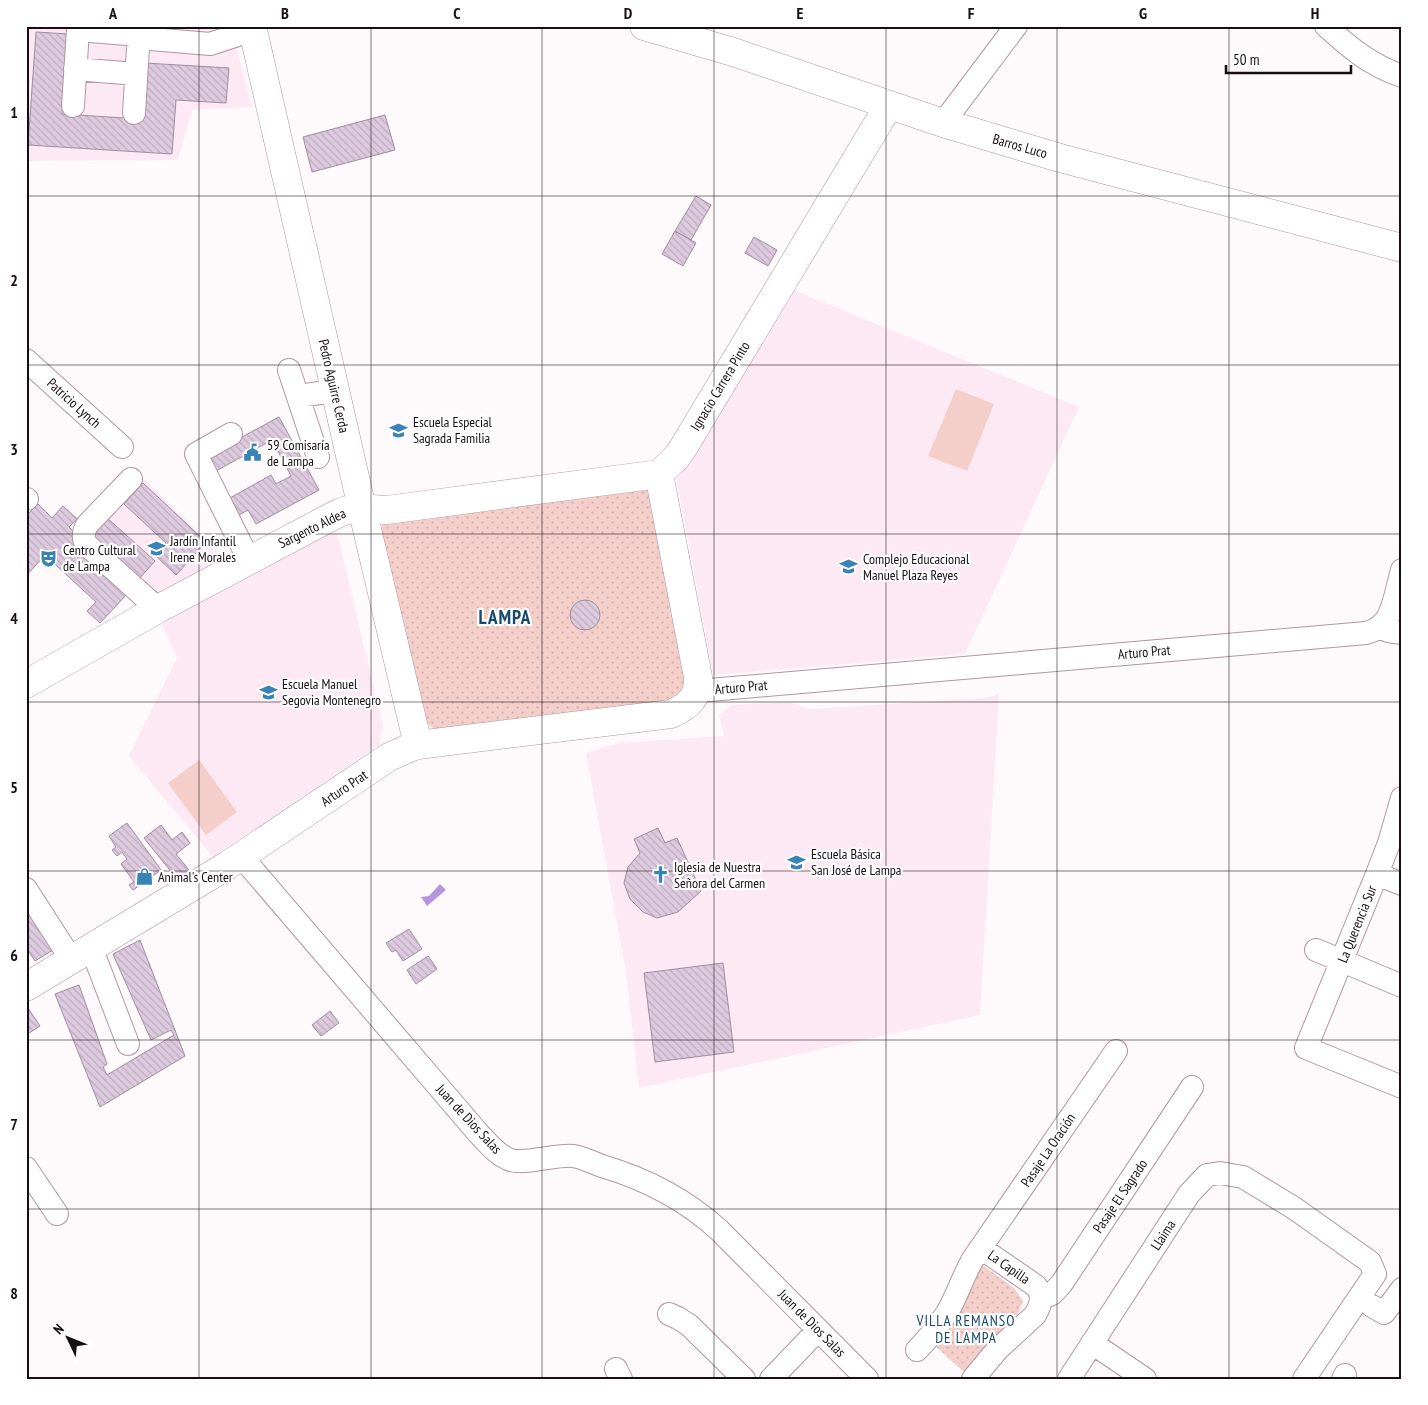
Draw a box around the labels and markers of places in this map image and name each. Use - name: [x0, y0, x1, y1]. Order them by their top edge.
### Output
- place label: Escuela Especial Sagrada Familia: [413, 413, 493, 447]
- school or university icon: Escuela Especial Sagrada Familia: [389, 420, 409, 440]
- place label: 59 Comisaría de Lampa: [267, 436, 330, 470]
- public building icon: 59 Comisaría de Lampa: [243, 443, 263, 463]
- place label: Jardín Infantil Irene Morales: [169, 532, 237, 566]
- school or university icon: Jardín Infantil Irene Morales: [146, 539, 166, 559]
- place label: Centro Cultural de Lampa: [63, 541, 137, 575]
- theatre icon: Centro Cultural de Lampa: [39, 548, 59, 568]
- place label: Complejo Educacional Manuel Plaza Reyes: [863, 550, 970, 584]
- school or university icon: Complejo Educacional Manuel Plaza Reyes: [839, 557, 859, 577]
- place label: Escuela Manuel Segovia Montenegro: [282, 675, 381, 709]
- school or university icon: Escuela Manuel Segovia Montenegro: [258, 682, 278, 702]
- place label: Escuela Básica San José de Lampa: [811, 845, 901, 879]
- school or university icon: Escuela Básica San José de Lampa: [787, 852, 807, 872]
- place label: Iglesia de Nuestra Señora del Carmen: [674, 858, 765, 892]
- church icon: Iglesia de Nuestra Señora del Carmen: [650, 865, 670, 885]
- shop icon: Animal's Center: [134, 867, 154, 887]
- place label: Animal's Center: [158, 868, 233, 886]

